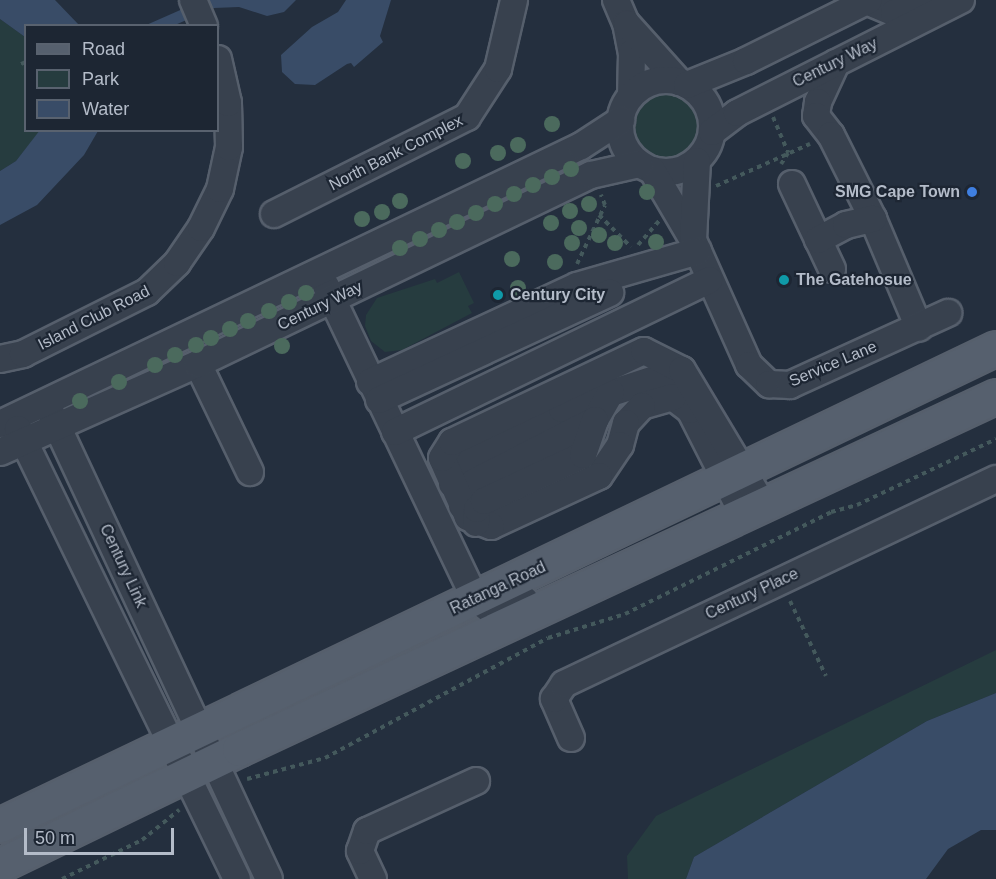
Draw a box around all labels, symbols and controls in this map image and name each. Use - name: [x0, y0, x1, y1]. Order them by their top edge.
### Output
- legend: [24, 24, 219, 132]
- street label: Century Way: [790, 34, 880, 92]
- text: Road: [82, 39, 125, 59]
- text: Park: [82, 69, 119, 89]
- text: Water: [82, 99, 129, 119]
- street label: North Bank Complex: [326, 111, 466, 195]
- place label: SMG Cape Town: [835, 182, 960, 202]
- marker: SMG Cape Town: [965, 185, 979, 199]
- place label: The Gatehosue: [796, 270, 912, 290]
- marker: The Gatehosue: [777, 273, 791, 287]
- street label: Century Way: [275, 277, 365, 335]
- street label: Island Club Road: [35, 282, 153, 354]
- place label: Century City: [510, 285, 605, 305]
- marker: Century City: [491, 288, 505, 302]
- street label: Service Lane: [786, 337, 880, 391]
- street label: Century Link: [95, 521, 151, 611]
- street label: Ratanga Road: [447, 557, 549, 619]
- street label: Century Place: [702, 564, 802, 624]
- scale bar: [27, 816, 177, 854]
- text: 50 m: [35, 828, 75, 848]

